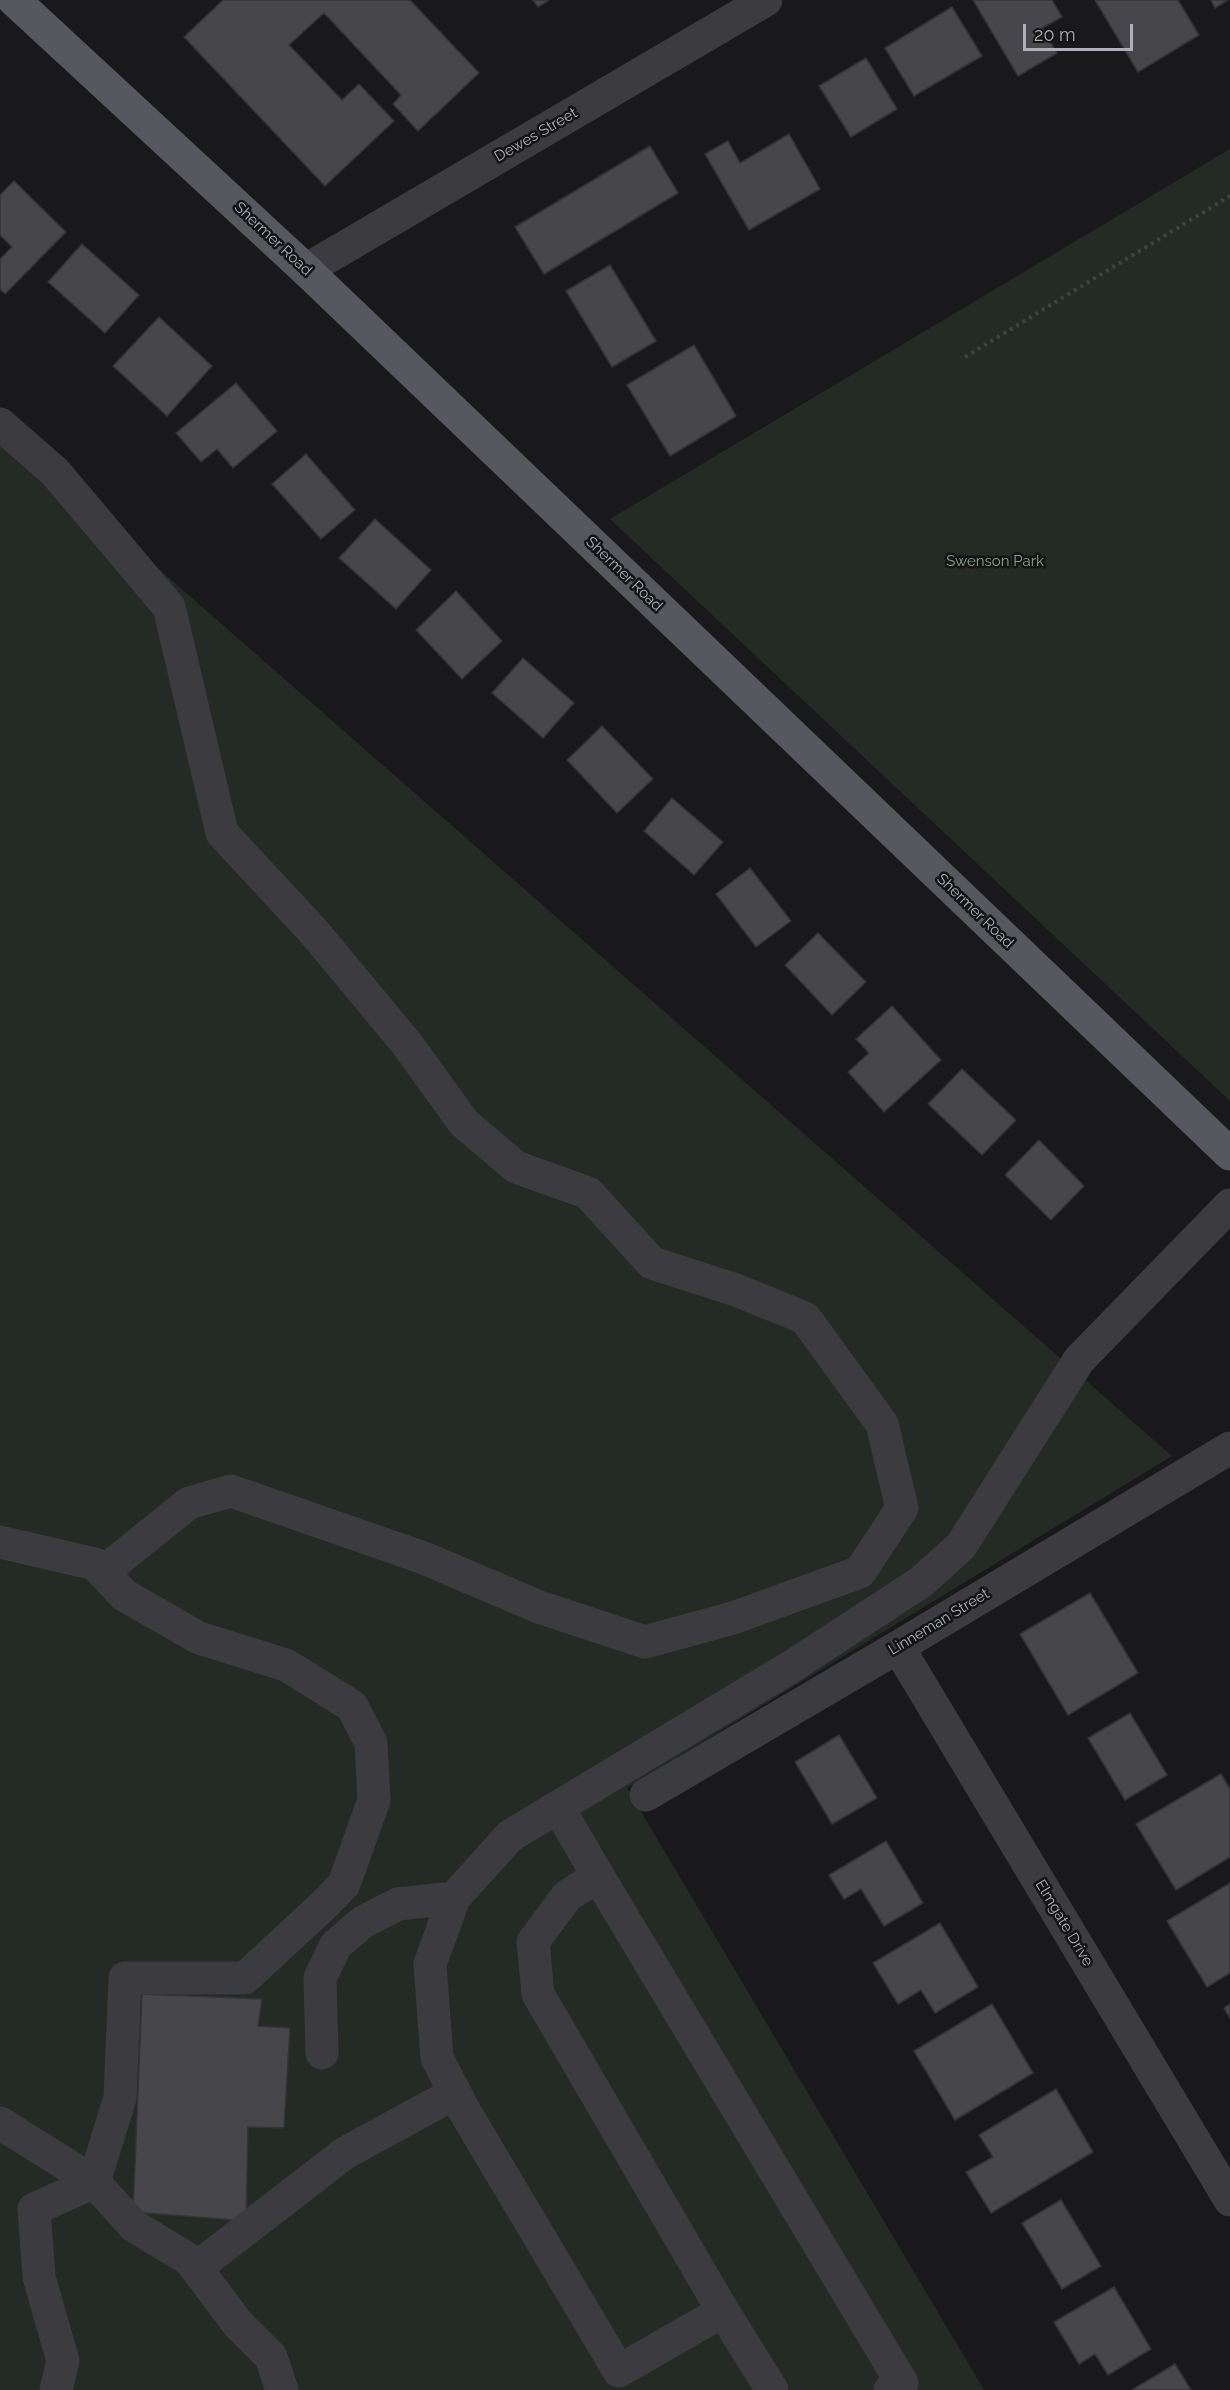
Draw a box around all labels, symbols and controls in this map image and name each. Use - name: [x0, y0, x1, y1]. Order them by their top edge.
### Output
- scale bar: [1026, 12, 1136, 50]
- text: 20 m: [1034, 24, 1076, 45]
- street label: Dewes Street: [491, 104, 581, 166]
- street label: Shermer Road: [230, 198, 316, 280]
- street label: Shermer Road: [582, 533, 666, 615]
- park label: Swenson Park: [946, 552, 1044, 570]
- street label: Shermer Road: [933, 870, 1017, 952]
- street label: Linneman Street: [885, 1585, 993, 1659]
- street label: Elmgate Drive: [1031, 1876, 1097, 1970]

